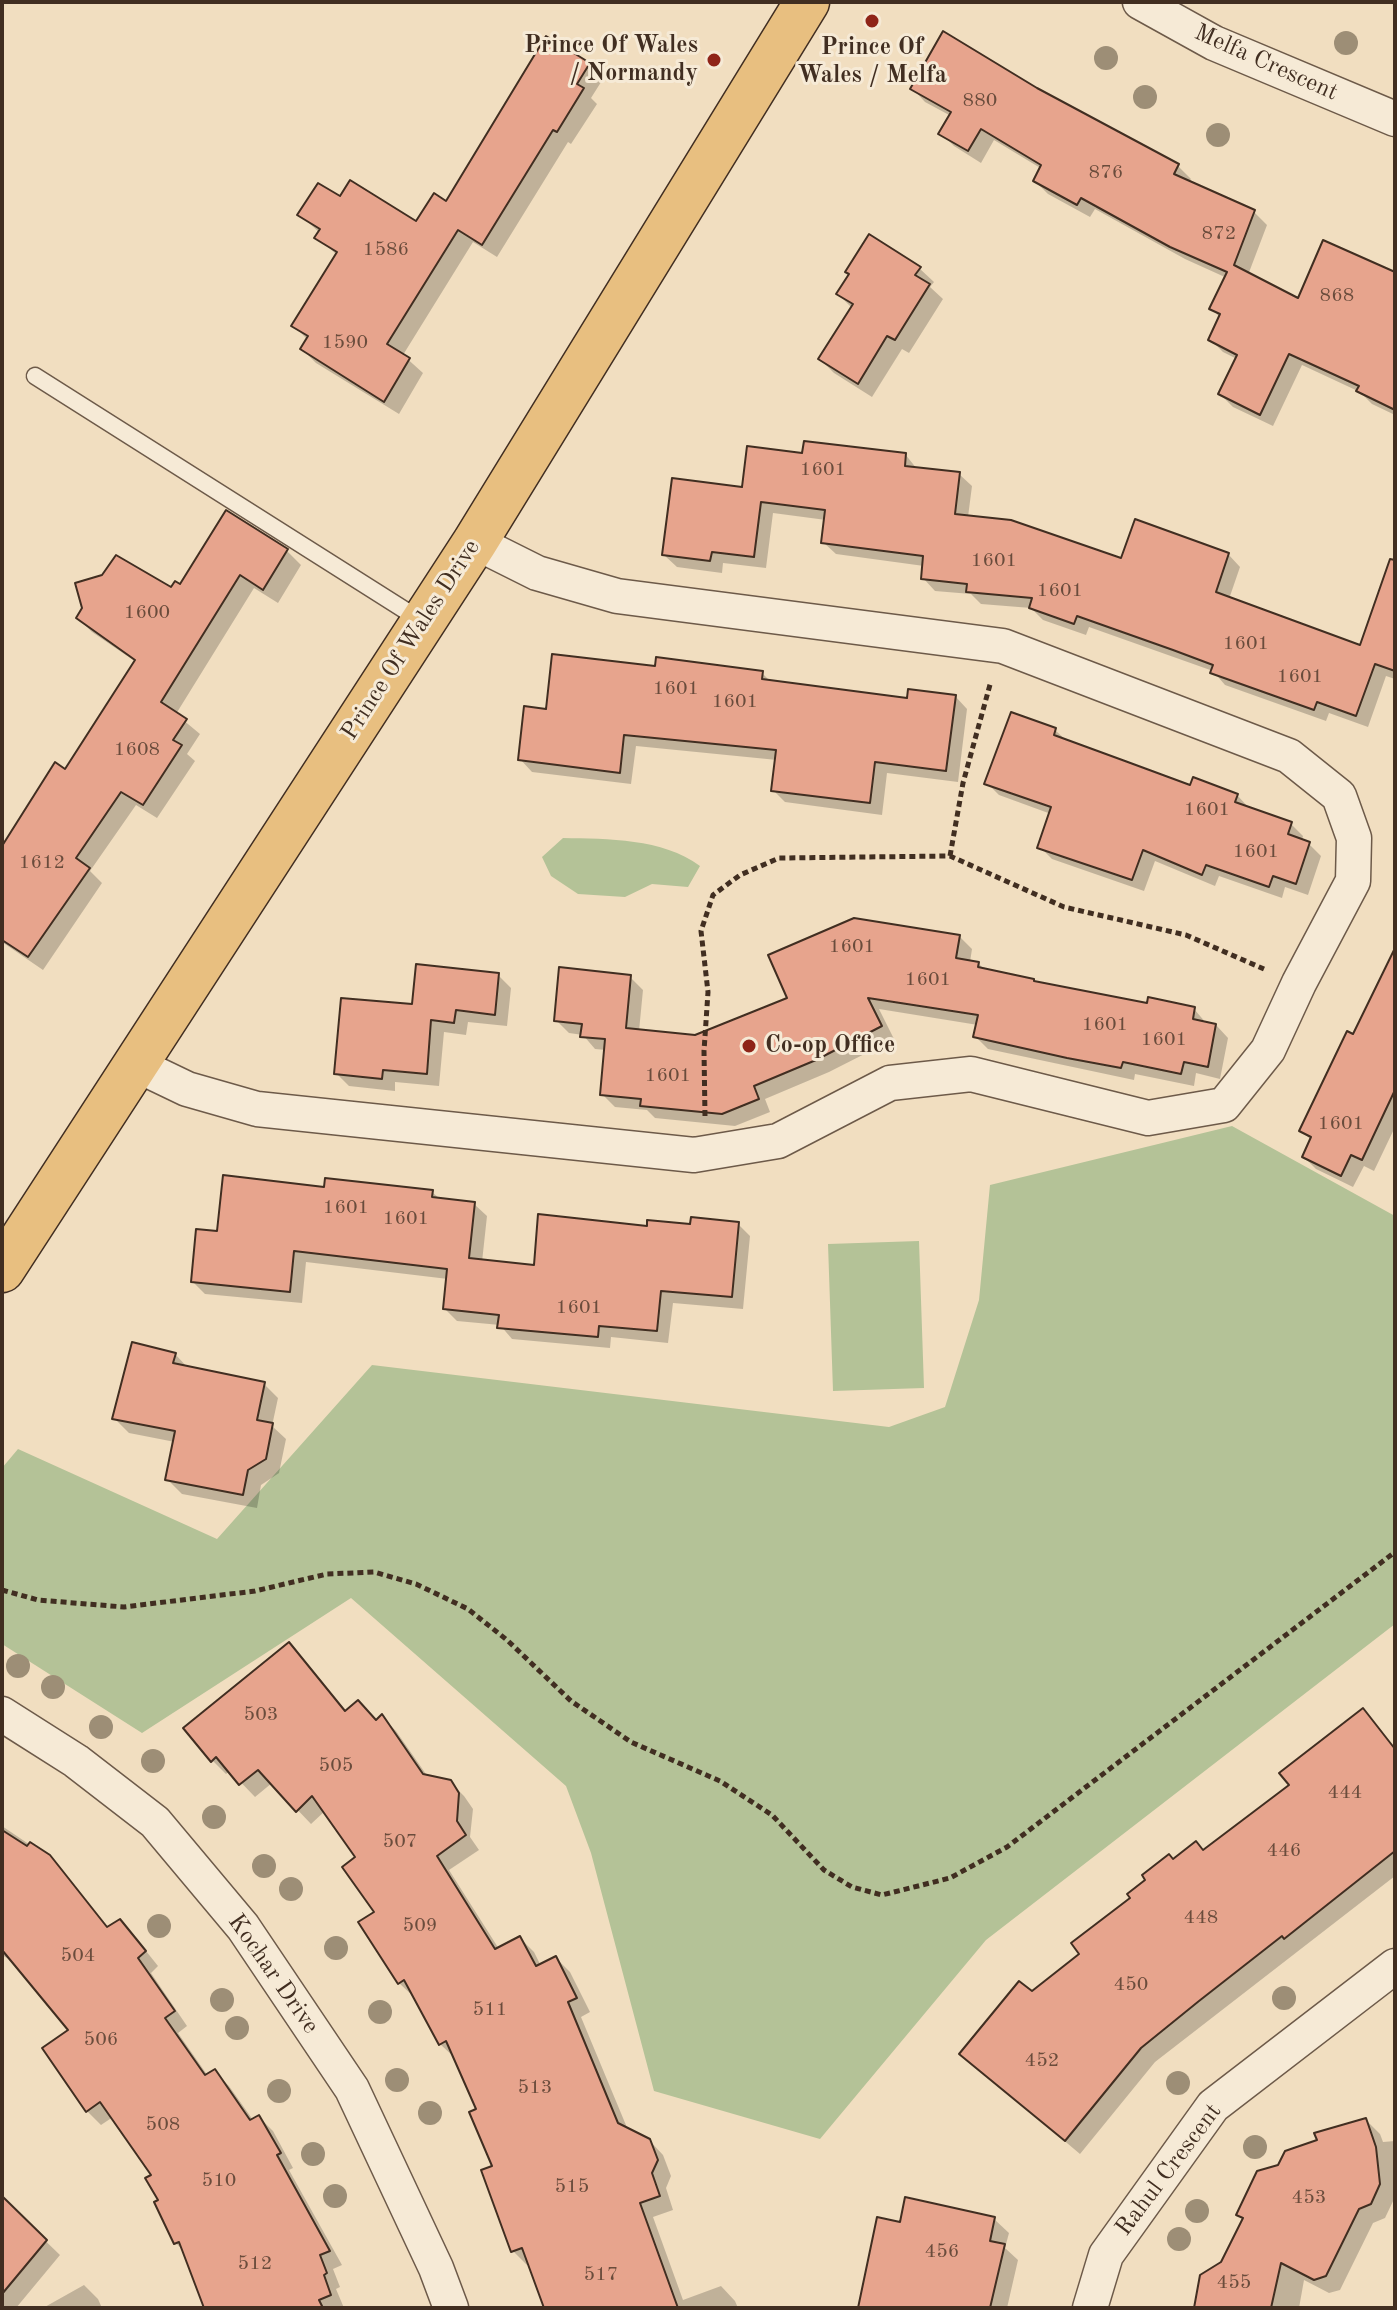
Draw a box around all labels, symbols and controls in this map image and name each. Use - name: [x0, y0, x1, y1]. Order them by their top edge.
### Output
- marker: Prince Of Wales / Melfa: [863, 12, 881, 30]
- street label: Melfa Crescent: [1190, 18, 1342, 108]
- place label: Prince Of Wales / Normandy: [524, 32, 698, 88]
- place label: Prince Of Wales / Melfa: [797, 34, 947, 90]
- marker: Prince Of Wales / Normandy: [705, 51, 723, 69]
- house number: 880: [963, 89, 997, 113]
- house number: 876: [1089, 161, 1123, 185]
- house number: 872: [1202, 222, 1236, 246]
- house number: 1586: [363, 238, 409, 262]
- house number: 868: [1320, 284, 1354, 308]
- house number: 1590: [322, 331, 368, 355]
- house number: 1601: [800, 458, 846, 482]
- street label: Prince Of Wales Drive: [335, 534, 487, 746]
- house number: 1601: [971, 549, 1017, 573]
- house number: 1601: [1037, 579, 1083, 603]
- house number: 1600: [124, 601, 170, 625]
- house number: 1601: [1223, 632, 1269, 656]
- house number: 1601: [1277, 665, 1323, 689]
- house number: 1601: [653, 677, 699, 701]
- house number: 1601: [712, 690, 758, 714]
- house number: 1608: [114, 738, 160, 762]
- house number: 1601: [1184, 798, 1230, 822]
- house number: 1601: [1233, 840, 1279, 864]
- house number: 1612: [19, 851, 65, 875]
- house number: 1601: [829, 935, 875, 959]
- house number: 1601: [905, 968, 951, 992]
- house number: 1601: [1082, 1013, 1128, 1037]
- house number: 1601: [1141, 1028, 1187, 1052]
- place label: Co-op Office: [765, 1032, 895, 1060]
- marker: Co-op Office: [740, 1037, 758, 1055]
- house number: 1601: [645, 1064, 691, 1088]
- house number: 1601: [1318, 1112, 1364, 1136]
- house number: 1601: [323, 1196, 369, 1220]
- house number: 1601: [383, 1207, 429, 1231]
- house number: 1601: [556, 1296, 602, 1320]
- house number: 503: [244, 1703, 278, 1727]
- house number: 505: [319, 1754, 353, 1778]
- house number: 444: [1328, 1781, 1362, 1805]
- house number: 507: [383, 1830, 417, 1854]
- house number: 446: [1267, 1839, 1301, 1863]
- house number: 448: [1184, 1906, 1218, 1930]
- street label: Kochar Drive: [221, 1909, 325, 2039]
- house number: 509: [403, 1914, 437, 1938]
- house number: 504: [61, 1944, 95, 1968]
- house number: 450: [1114, 1973, 1148, 1997]
- house number: 511: [473, 1998, 507, 2022]
- house number: 506: [84, 2028, 118, 2052]
- house number: 452: [1025, 2049, 1059, 2073]
- house number: 513: [518, 2076, 552, 2100]
- street label: Rahul Crescent: [1110, 2098, 1228, 2242]
- house number: 508: [146, 2113, 180, 2137]
- house number: 510: [202, 2169, 236, 2193]
- house number: 515: [555, 2175, 589, 2199]
- house number: 453: [1292, 2186, 1326, 2210]
- house number: 456: [925, 2240, 959, 2264]
- house number: 512: [238, 2252, 272, 2276]
- house number: 517: [584, 2263, 618, 2287]
- house number: 455: [1217, 2271, 1251, 2295]

